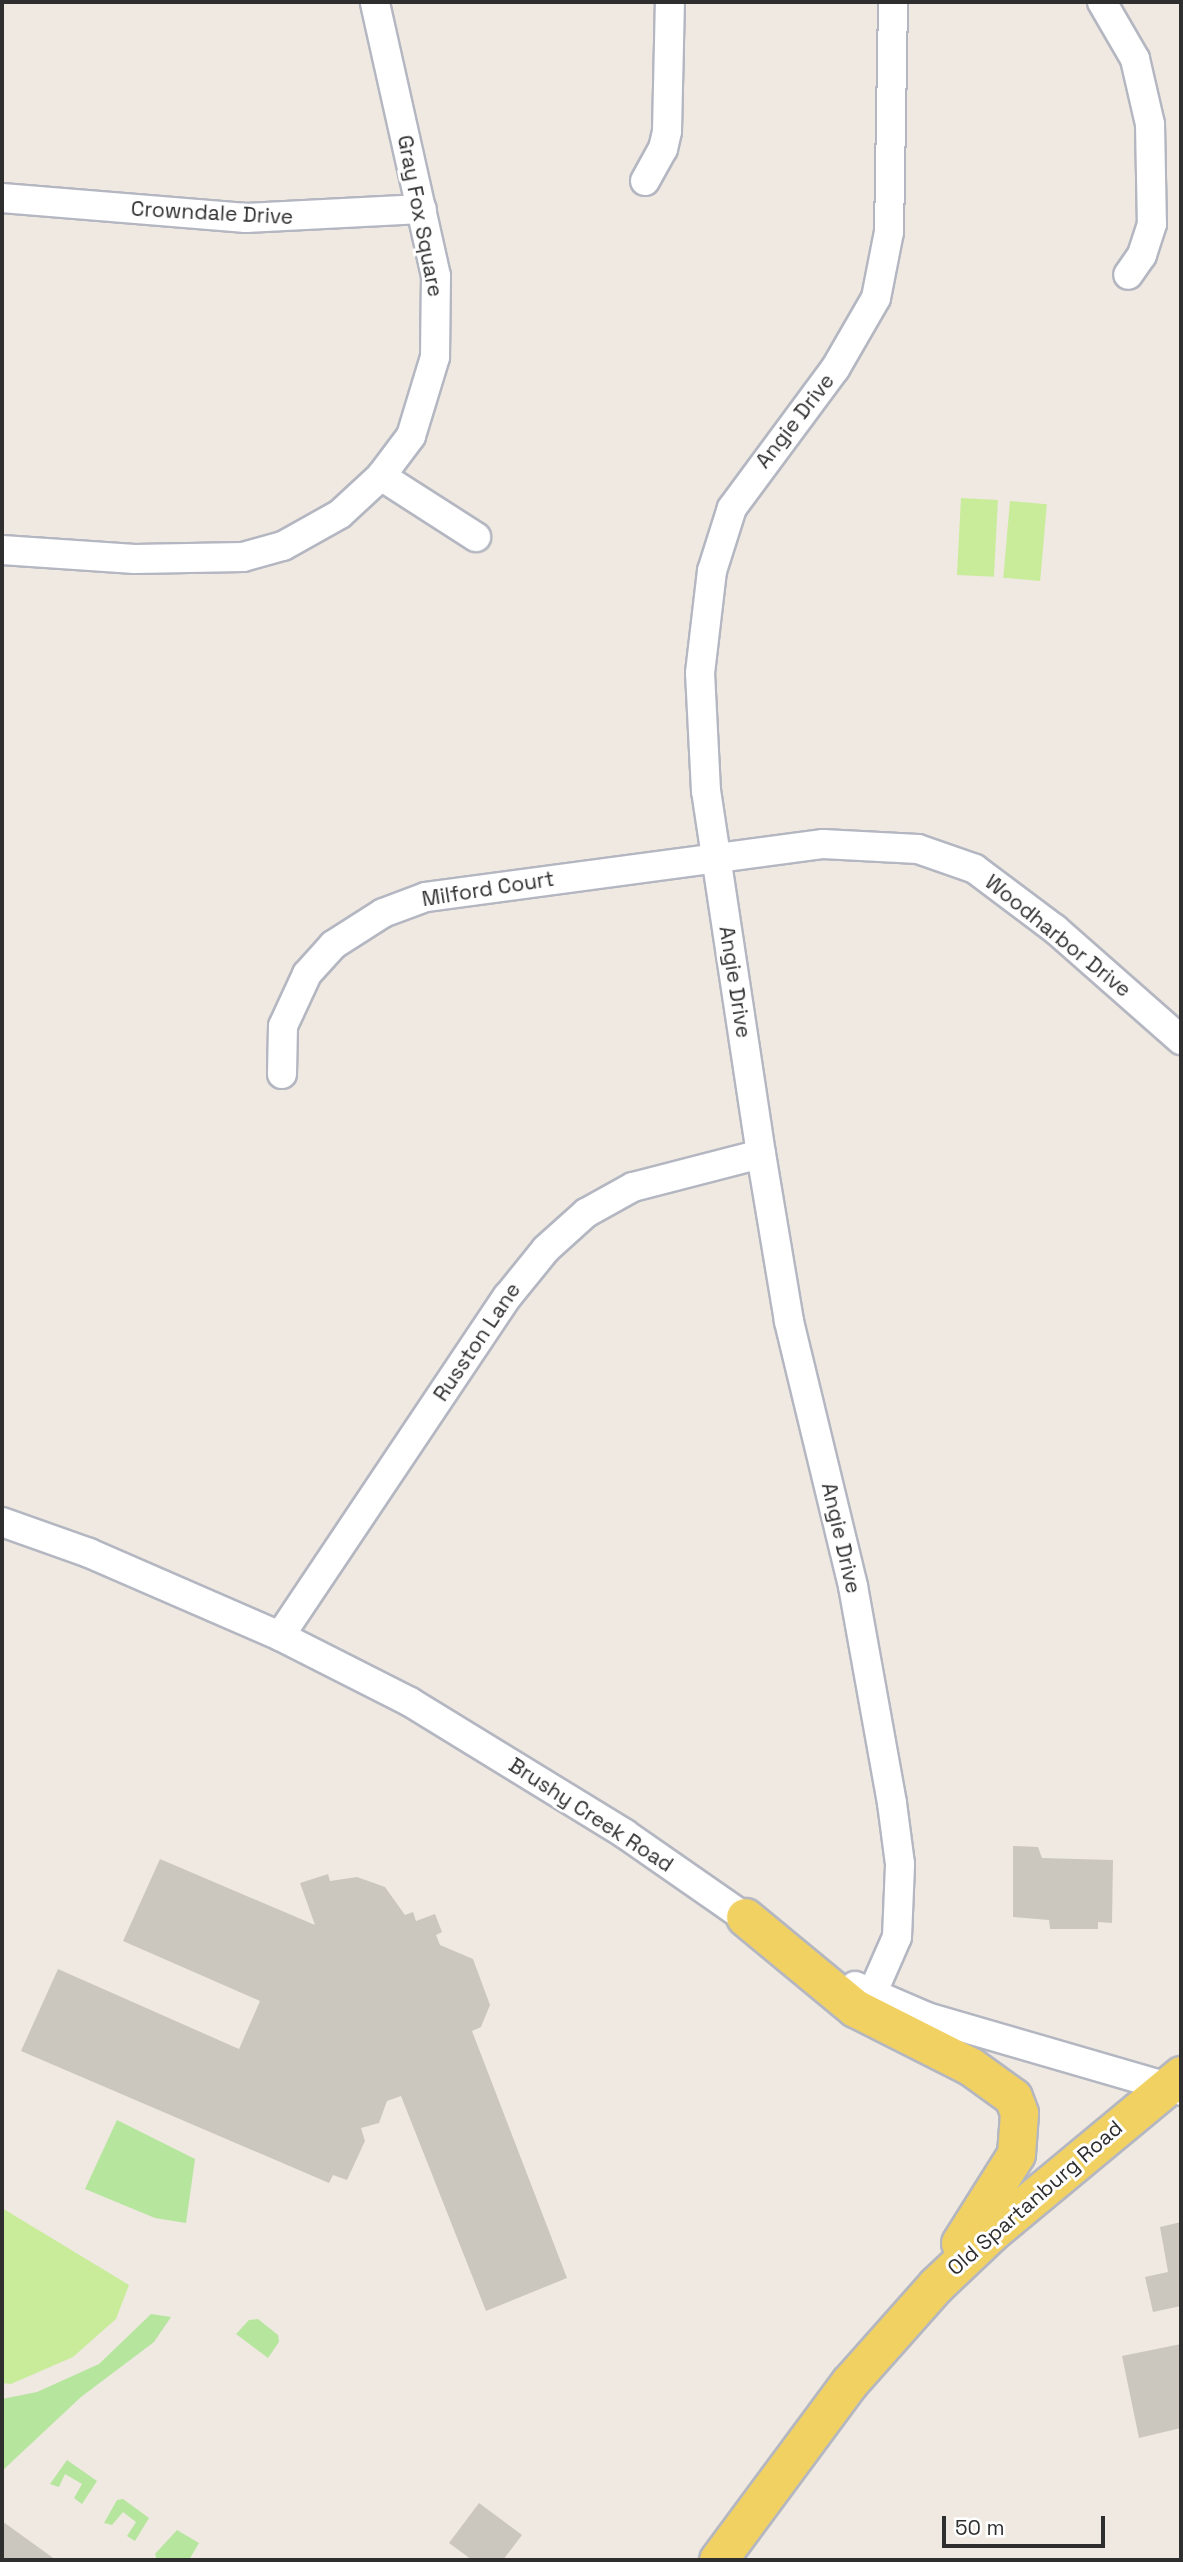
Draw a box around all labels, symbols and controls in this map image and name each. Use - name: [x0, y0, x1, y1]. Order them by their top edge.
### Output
- street label: Gray Fox Square: [392, 133, 448, 299]
- street label: Crowndale Drive: [130, 196, 294, 230]
- street label: Angie Drive: [750, 369, 840, 473]
- street label: Milford Court: [420, 866, 556, 912]
- street label: Woodharbor Drive: [980, 869, 1136, 1003]
- street label: Angie Drive: [714, 924, 756, 1040]
- street label: Russton Lane: [428, 1278, 526, 1406]
- street label: Angie Drive: [816, 1480, 866, 1596]
- street label: Brushy Creek Road: [504, 1752, 678, 1878]
- street label: Old Spartanburg Road: [942, 2115, 1128, 2281]
- scale bar: [945, 2502, 1108, 2546]
- text: 50 m: [955, 2514, 1005, 2541]

